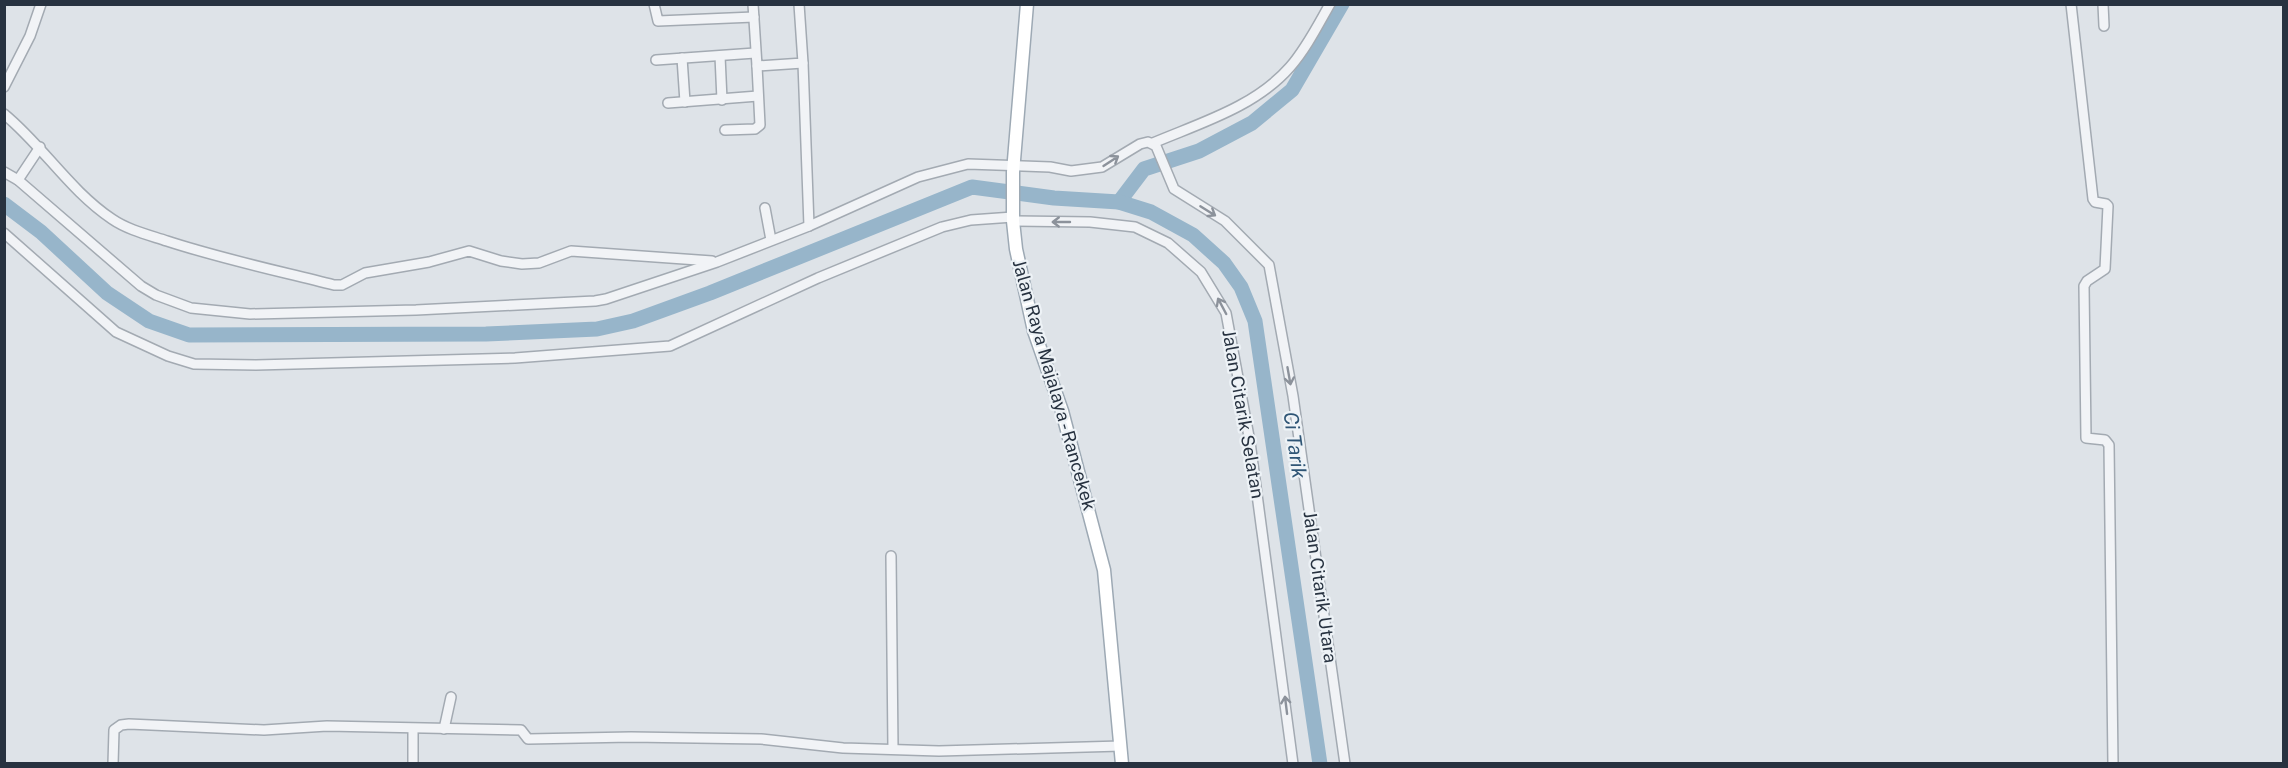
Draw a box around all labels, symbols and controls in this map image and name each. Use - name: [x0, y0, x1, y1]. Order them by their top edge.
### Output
- one-way arrow: [1102, 155, 1119, 167]
- one-way arrow: [1199, 205, 1216, 217]
- one-way arrow: [1052, 216, 1072, 227]
- street label: Jalan Raya Majalaya - Rancekek: [1009, 257, 1100, 513]
- one-way arrow: [1216, 298, 1227, 316]
- street label: Jalan Citarik Selatan: [1218, 328, 1269, 500]
- one-way arrow: [1284, 366, 1295, 386]
- water label: Ci Tarik: [1278, 410, 1312, 480]
- street label: Jalan Citarik Utara: [1299, 510, 1342, 664]
- one-way arrow: [1280, 696, 1291, 716]

